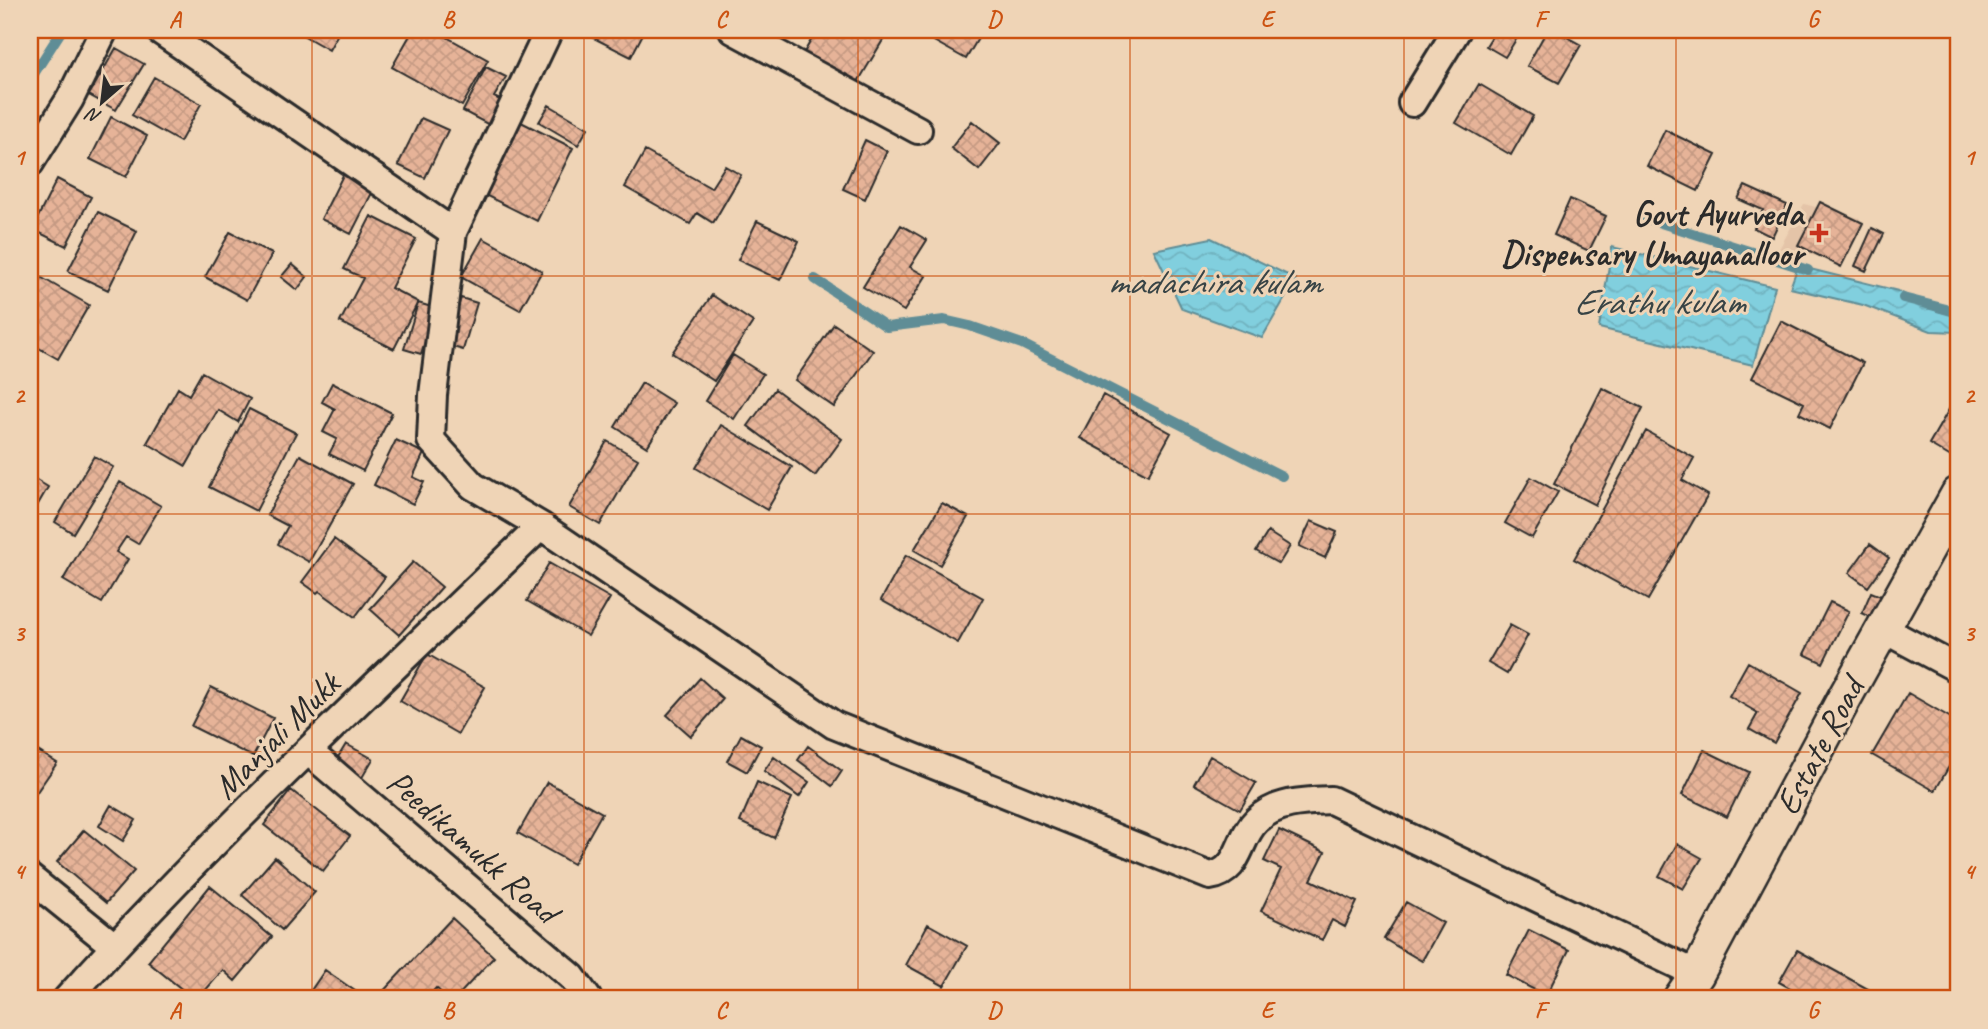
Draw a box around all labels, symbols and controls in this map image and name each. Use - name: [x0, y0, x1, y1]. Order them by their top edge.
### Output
- text: A: [169, 5, 183, 34]
- text: B: [442, 5, 456, 34]
- text: C: [716, 5, 730, 34]
- text: D: [987, 5, 1003, 34]
- text: E: [1261, 5, 1277, 34]
- text: F: [1535, 5, 1551, 34]
- text: G: [1807, 5, 1822, 34]
- north arrow: [66, 66, 136, 136]
- text: N: [81, 101, 105, 129]
- text: 1: [14, 143, 27, 172]
- text: 1: [1964, 143, 1977, 172]
- place label: Govt Ayurveda Dispensary Umayanalloor: [1501, 191, 1806, 276]
- marker: Govt Ayurveda Dispensary Umayanalloor: [1809, 223, 1829, 243]
- water label: madachira kulam: [1107, 258, 1324, 305]
- water label: Erathu kulam: [1574, 278, 1747, 325]
- text: 2: [14, 381, 27, 410]
- text: 2: [1964, 381, 1977, 410]
- text: 3: [14, 619, 27, 648]
- text: 3: [1964, 619, 1977, 648]
- street label: Manjali Mukk: [203, 661, 351, 809]
- street label: Estate Road: [1765, 665, 1877, 822]
- street label: Peedikamukk Road: [377, 759, 572, 937]
- text: 4: [14, 857, 27, 886]
- text: 4: [1964, 857, 1977, 886]
- text: A: [169, 996, 183, 1025]
- text: B: [442, 996, 456, 1025]
- text: C: [716, 996, 730, 1025]
- text: D: [987, 996, 1003, 1025]
- text: E: [1261, 996, 1277, 1025]
- text: F: [1535, 996, 1551, 1025]
- text: G: [1807, 996, 1822, 1025]

